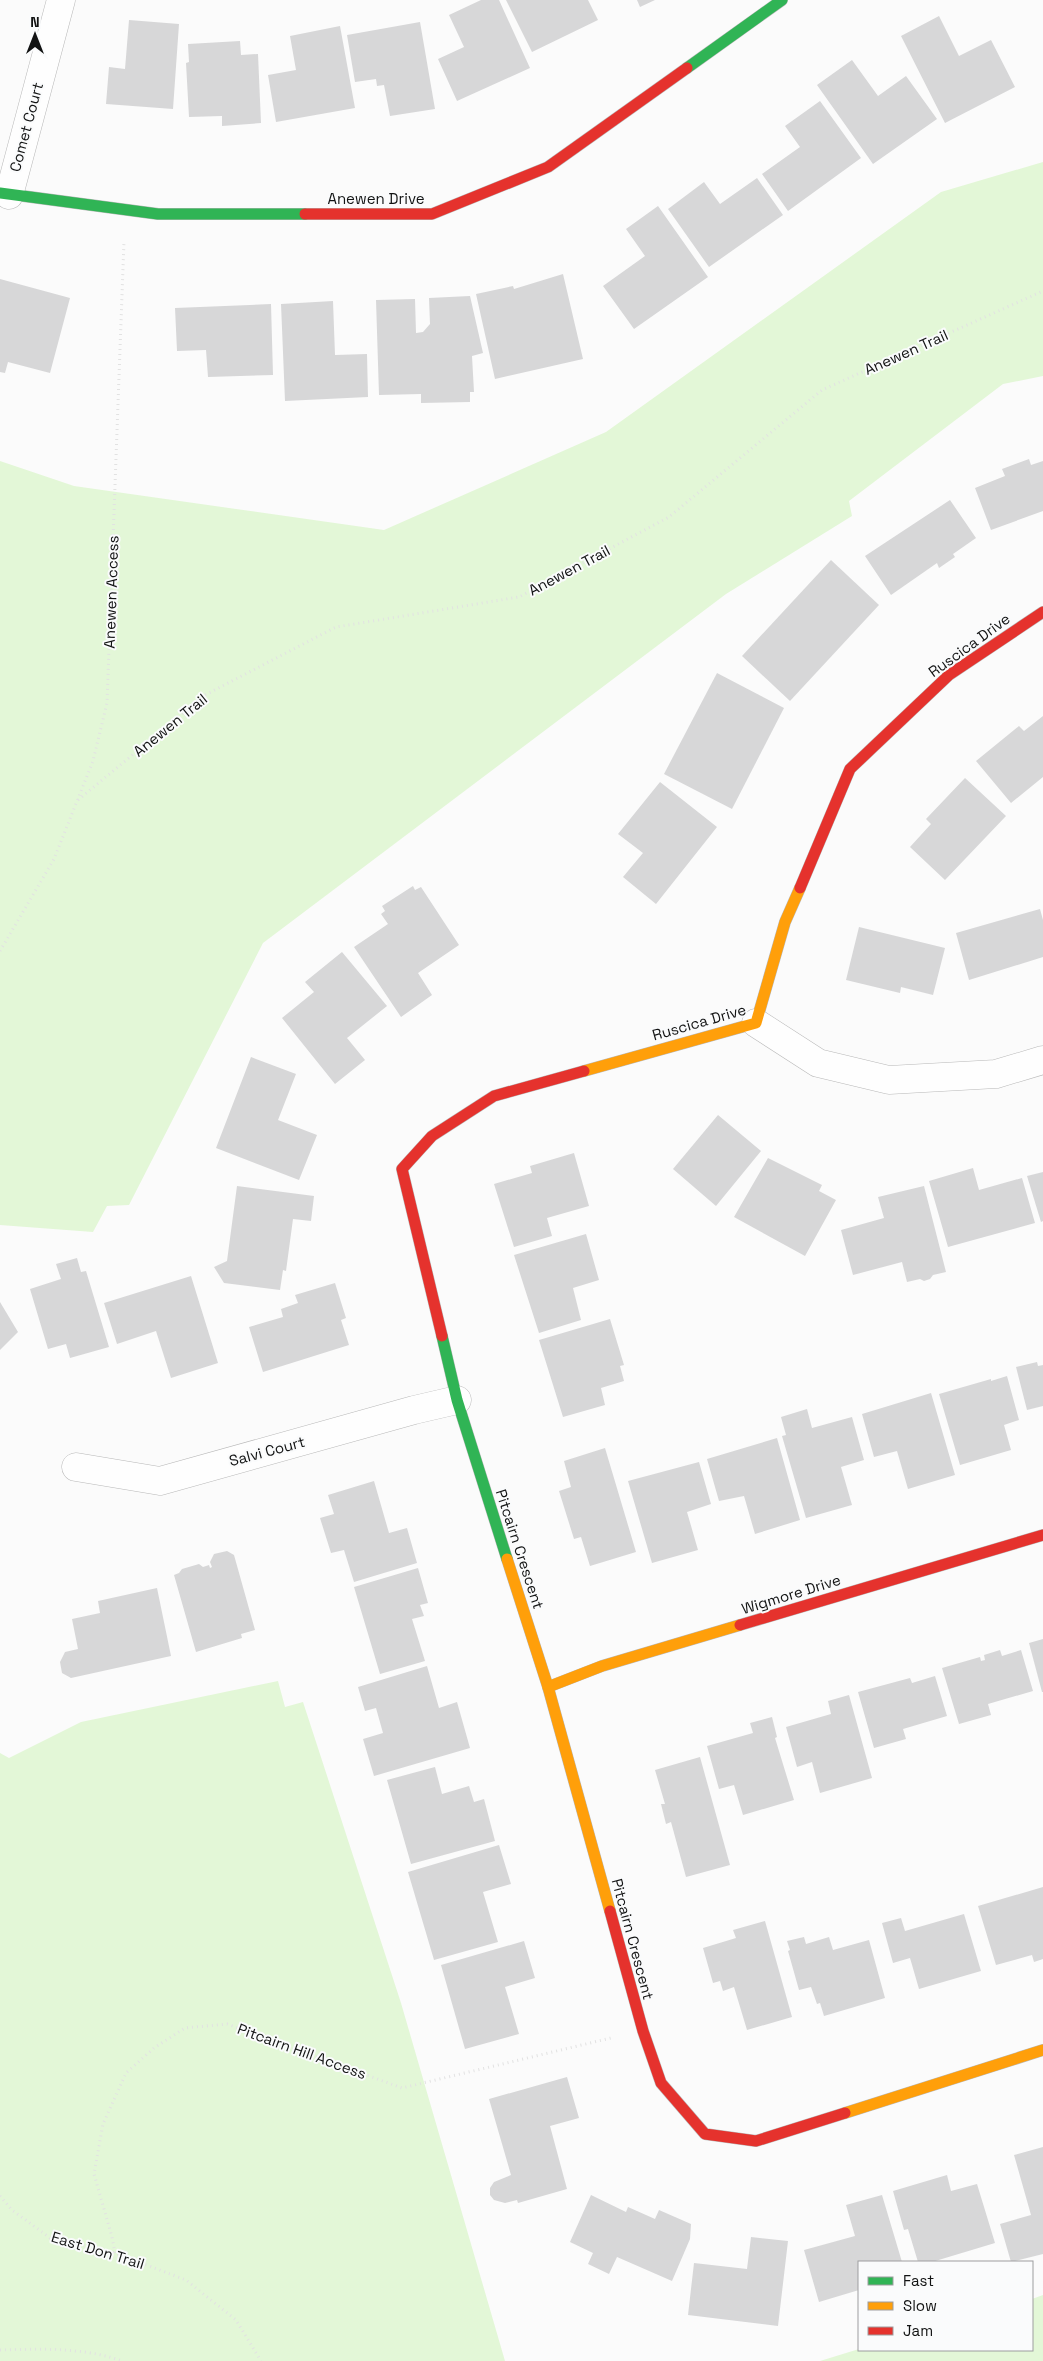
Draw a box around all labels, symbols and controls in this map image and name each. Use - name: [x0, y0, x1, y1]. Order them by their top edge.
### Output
- north arrow: [10, 10, 60, 60]
- text: N: [30, 13, 40, 31]
- street label: Comet Court: [5, 80, 47, 174]
- street label: Anewen Drive: [327, 189, 425, 208]
- street label: Anewen Trail: [861, 325, 951, 379]
- street label: Anewen Access: [100, 535, 122, 649]
- street label: Anewen Trail: [525, 541, 613, 599]
- street label: Ruscica Drive: [924, 609, 1014, 681]
- street label: Anewen Trail: [129, 689, 211, 761]
- street label: Ruscica Drive: [650, 1000, 748, 1044]
- street label: Salvi Court: [227, 1432, 307, 1470]
- street label: Pitcairn Crescent: [492, 1487, 548, 1611]
- street label: Wigmore Drive: [739, 1570, 843, 1618]
- street label: Pitcairn Crescent: [608, 1876, 658, 2002]
- street label: Pitcairn Hill Access: [235, 2019, 369, 2083]
- street label: East Don Trail: [49, 2227, 147, 2273]
- legend: [858, 2261, 1033, 2351]
- text: Fast: [903, 2271, 934, 2290]
- text: Slow: [903, 2296, 937, 2315]
- text: Jam: [903, 2321, 933, 2340]

